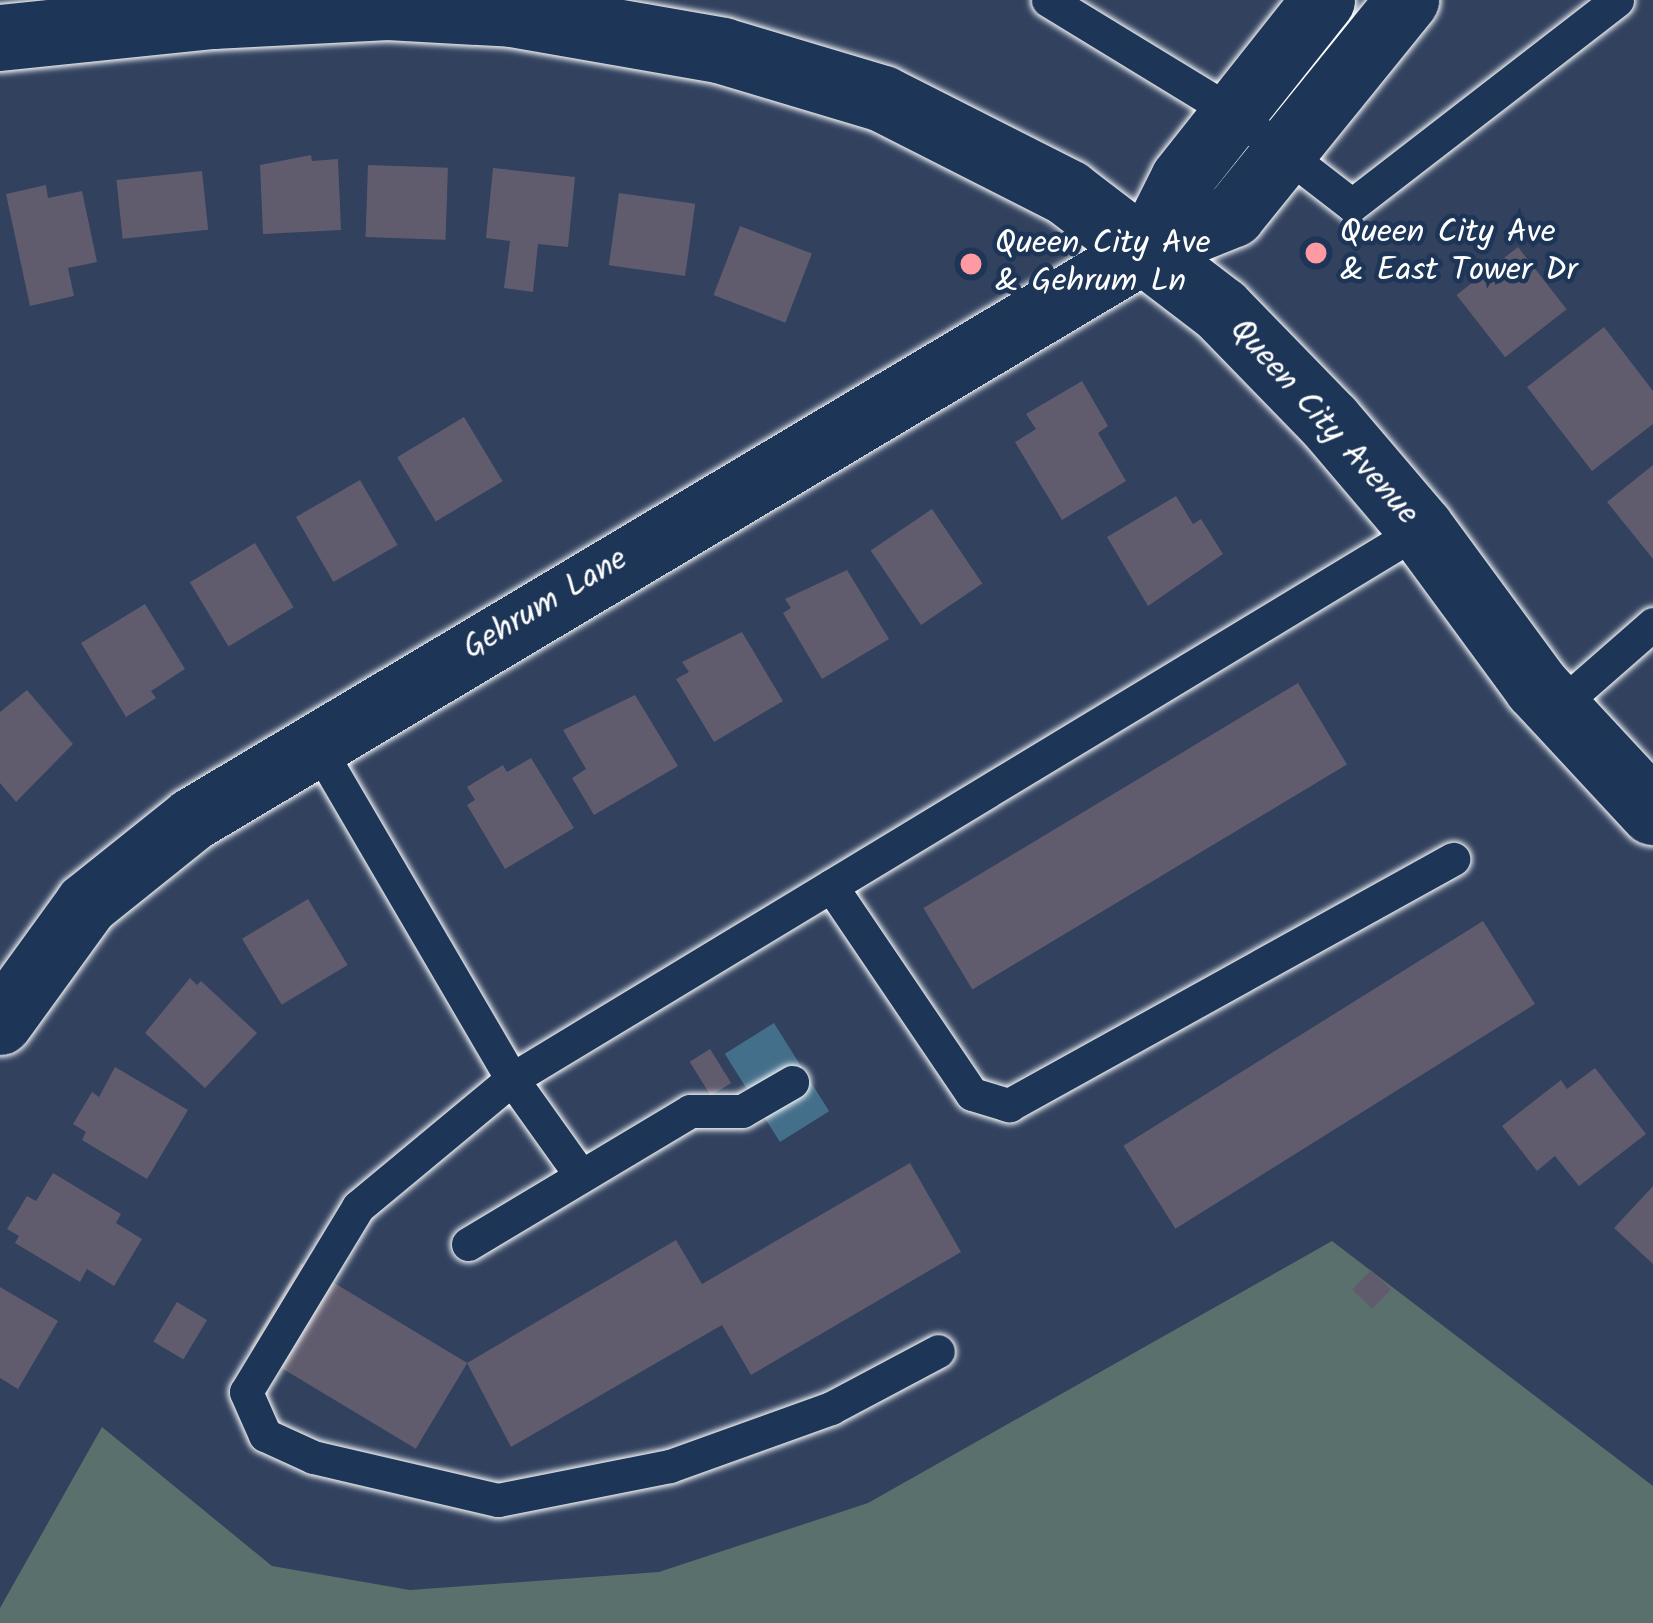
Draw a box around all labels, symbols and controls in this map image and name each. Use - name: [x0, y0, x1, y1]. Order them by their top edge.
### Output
- place label: Queen City Ave & East Tower Dr: [1340, 214, 1577, 292]
- place label: Queen City Ave & Gehrum Ln: [995, 225, 1210, 303]
- marker: Queen City Ave & East Tower Dr: [1303, 240, 1329, 266]
- marker: Queen City Ave & Gehrum Ln: [958, 251, 984, 277]
- street label: Queen City Avenue: [1220, 312, 1426, 534]
- street label: Gehrum Lane: [457, 540, 635, 670]

